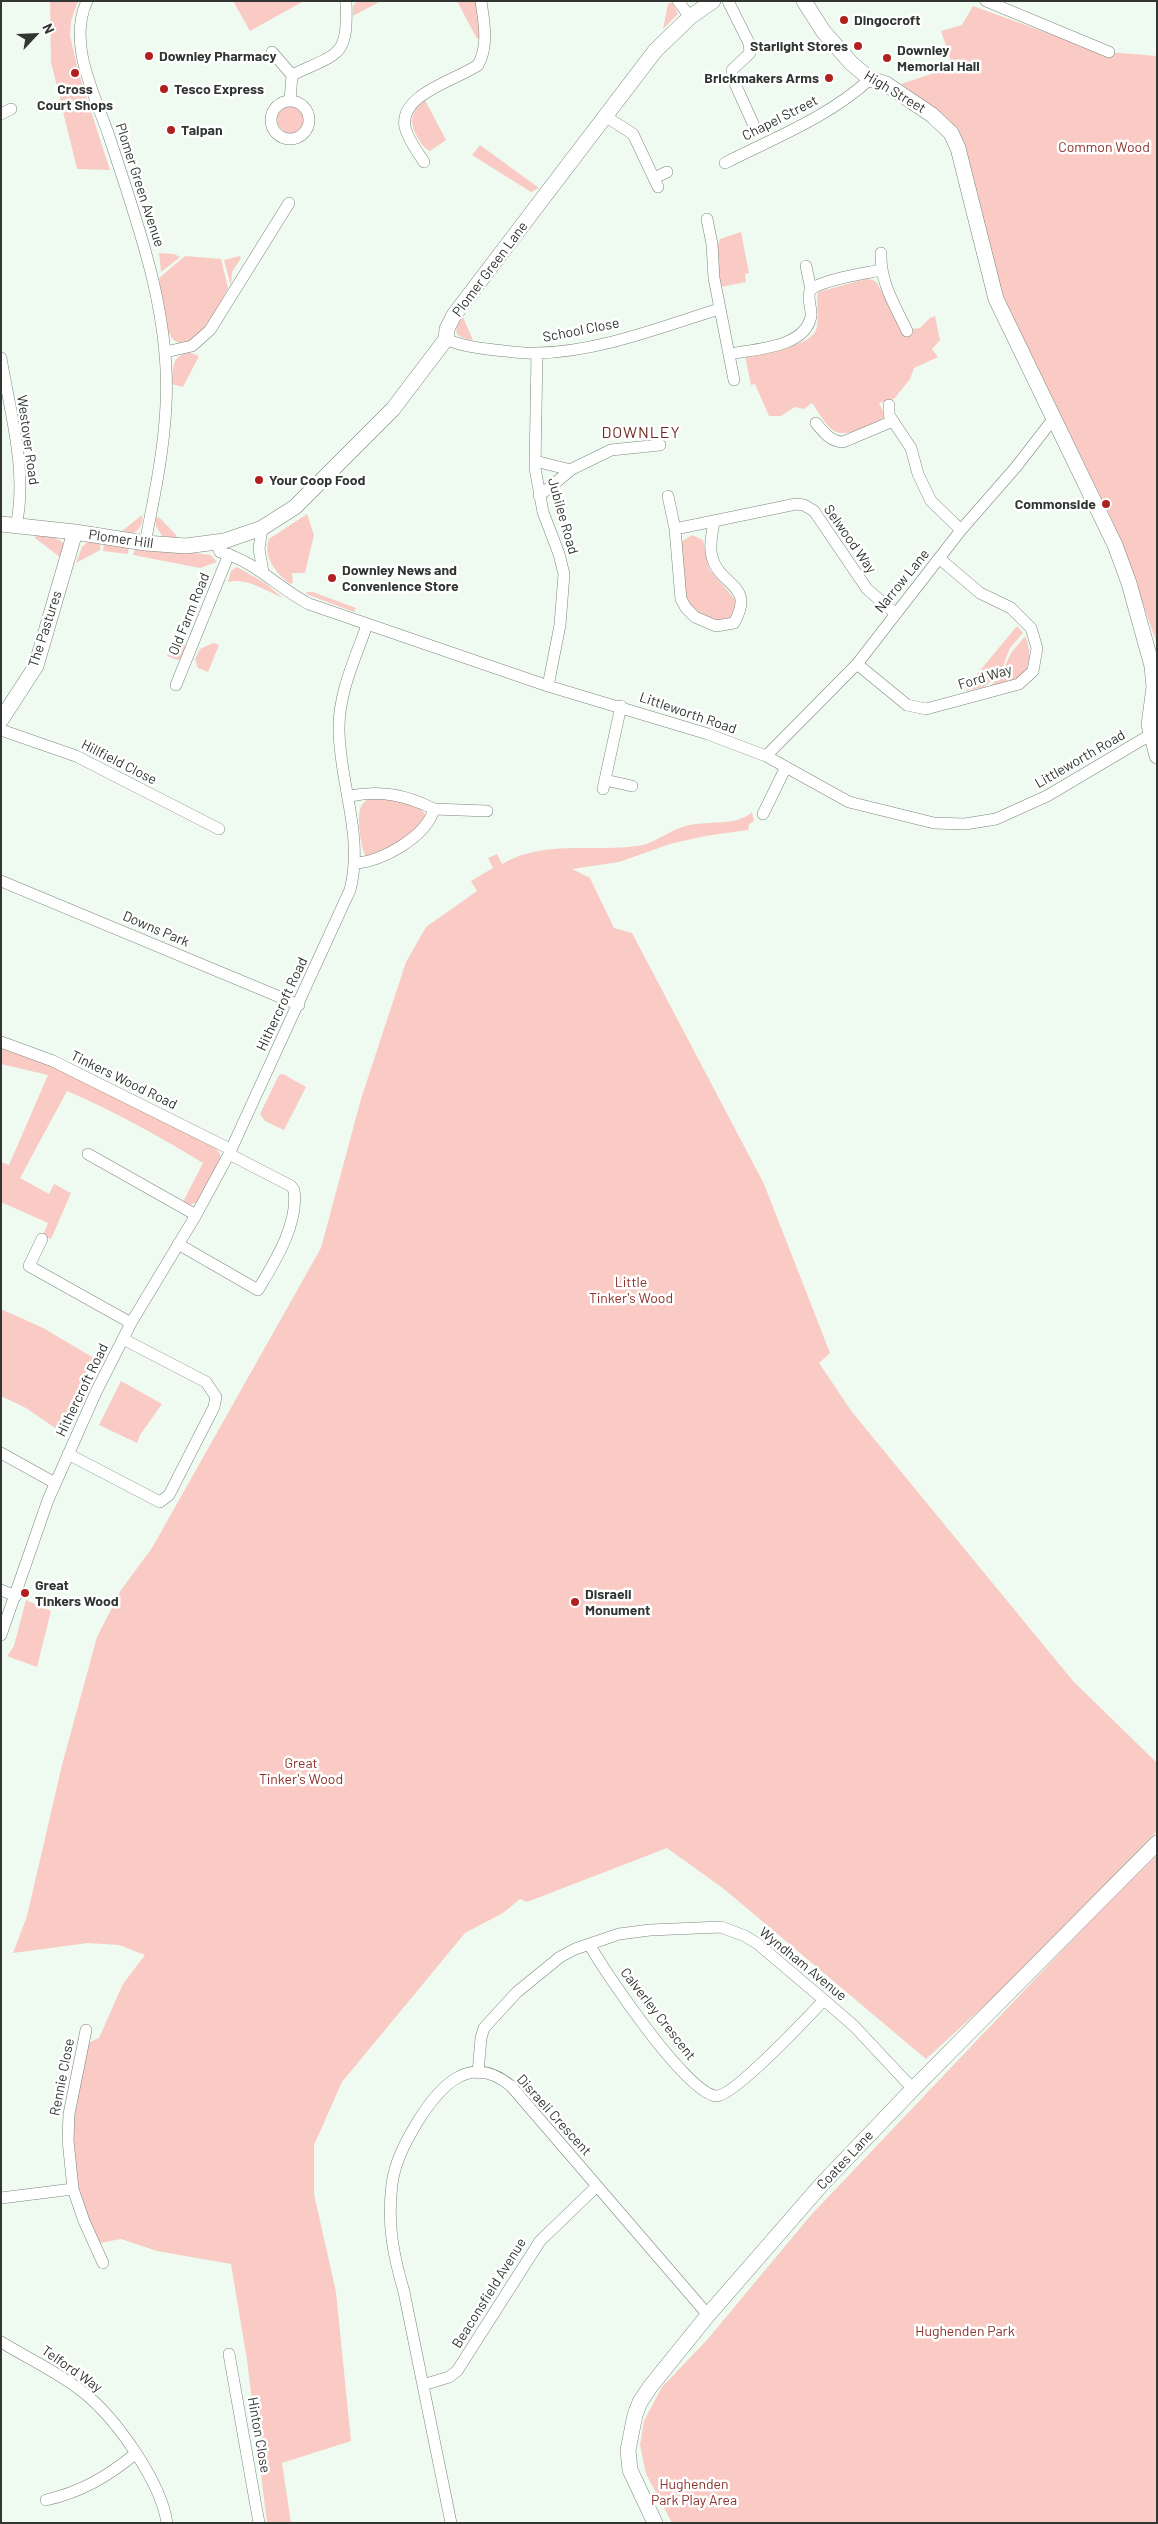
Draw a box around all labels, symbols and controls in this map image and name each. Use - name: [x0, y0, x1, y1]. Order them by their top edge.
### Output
- north arrow: [10, 10, 60, 60]
- place label: Dingocroft: [854, 12, 920, 28]
- marker: Dingocroft: [838, 14, 850, 26]
- text: N: [39, 21, 59, 36]
- place label: Starlight Stores: [750, 38, 848, 54]
- marker: Starlight Stores: [852, 40, 864, 52]
- place label: Downley Memorial Hall: [897, 42, 980, 74]
- place label: Downley Pharmacy: [159, 48, 276, 64]
- marker: Downley Pharmacy: [143, 50, 155, 62]
- marker: Downley Memorial Hall: [881, 52, 893, 64]
- marker: Cross Court Shops: [69, 67, 81, 79]
- street label: High Street: [861, 67, 929, 117]
- place label: Brickmakers Arms: [704, 70, 819, 86]
- marker: Brickmakers Arms: [823, 72, 835, 84]
- place label: Cross Court Shops: [37, 81, 113, 114]
- place label: Tesco Express: [174, 81, 264, 97]
- marker: Tesco Express: [158, 83, 170, 95]
- street label: Chapel Street: [739, 92, 821, 144]
- street label: Plomer Green Avenue: [112, 121, 168, 249]
- place label: Taipan: [181, 122, 223, 138]
- marker: Taipan: [165, 124, 177, 136]
- park label: Common Wood: [1058, 139, 1150, 155]
- street label: Plomer Green Lane: [449, 218, 531, 320]
- street label: School Close: [541, 314, 621, 346]
- street label: Westover Road: [13, 394, 43, 486]
- district label: DOWNLEY: [601, 423, 681, 443]
- place label: Your Coop Food: [269, 472, 366, 488]
- marker: Your Coop Food: [253, 474, 265, 486]
- street label: Jubilee Road: [544, 476, 582, 556]
- place label: Commonside: [1015, 496, 1096, 512]
- marker: Commonside: [1100, 498, 1112, 510]
- street label: Selwood Way: [820, 502, 880, 576]
- street label: Plomer Hill: [88, 526, 154, 552]
- street label: Narrow Lane: [871, 546, 933, 616]
- place label: Downley News and Convenience Store: [342, 562, 459, 594]
- street label: Old Farm Road: [165, 570, 213, 658]
- marker: Downley News and Convenience Store: [326, 572, 338, 584]
- street label: The Pastures: [25, 589, 65, 669]
- street label: Ford Way: [956, 661, 1014, 693]
- street label: Littleworth Road: [637, 689, 739, 737]
- street label: Littleworth Road: [1032, 726, 1128, 792]
- street label: Hillfield Close: [78, 736, 160, 788]
- street label: Downs Park: [120, 907, 192, 951]
- street label: Hithercroft Road: [253, 954, 311, 1054]
- street label: Tinkers Wood Road: [68, 1047, 180, 1113]
- park label: Little Tinker's Wood: [589, 1274, 673, 1306]
- street label: Hithercroft Road: [52, 1341, 112, 1439]
- place label: Great Tinkers Wood: [35, 1577, 119, 1610]
- place label: Disraeli Monument: [585, 1586, 650, 1618]
- marker: Great Tinkers Wood: [19, 1587, 31, 1599]
- marker: Disraeli Monument: [569, 1596, 581, 1608]
- park label: Great Tinker's Wood: [259, 1755, 343, 1788]
- street label: Wyndham Avenue: [756, 1924, 850, 2004]
- street label: Calverley Crescent: [617, 1965, 699, 2063]
- street label: Rennie Close: [46, 2037, 78, 2117]
- street label: Disraeli Crescent: [513, 2071, 595, 2159]
- street label: Coates Lane: [813, 2127, 877, 2193]
- street label: Beaconsfield Avenue: [448, 2235, 530, 2351]
- park label: Hughenden Park: [915, 2323, 1015, 2339]
- street label: Telford Way: [38, 2342, 106, 2396]
- street label: Hinton Close: [244, 2396, 274, 2474]
- park label: Hughenden Park Play Area: [651, 2476, 737, 2508]

